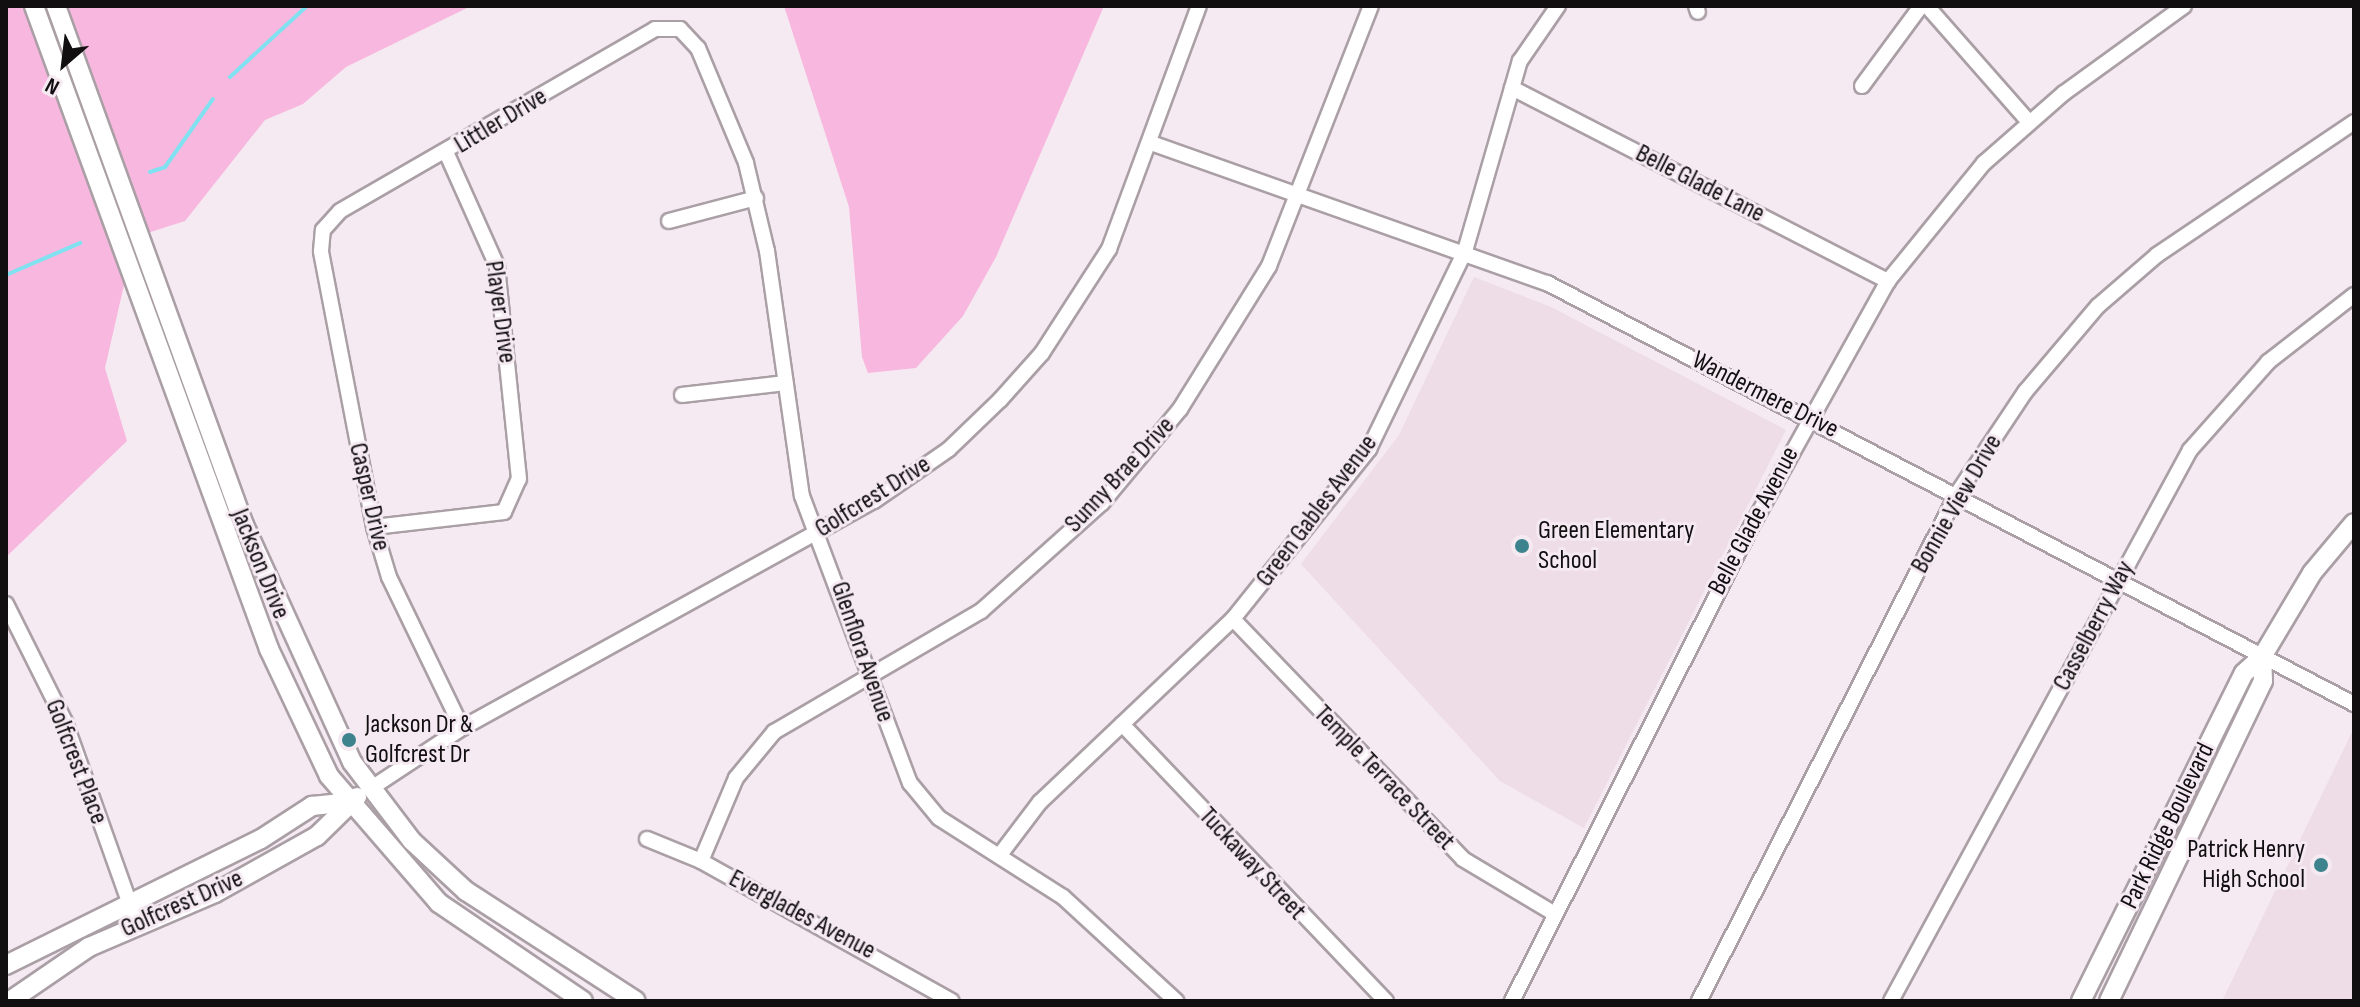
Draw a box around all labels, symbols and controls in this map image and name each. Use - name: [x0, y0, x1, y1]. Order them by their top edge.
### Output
- north arrow: [24, 24, 104, 104]
- text: N: [41, 71, 64, 100]
- street label: Littler Drive: [449, 81, 553, 161]
- street label: Belle Glade Lane: [1630, 138, 1770, 230]
- street label: Player Drive: [477, 259, 523, 365]
- street label: Wandermere Drive: [1687, 345, 1843, 445]
- street label: Sunny Brae Drive: [1058, 411, 1182, 539]
- street label: Green Gables Avenue: [1250, 429, 1384, 593]
- street label: Bonnie View Drive: [1905, 429, 2009, 579]
- street label: Casper Drive: [341, 440, 397, 554]
- street label: Belle Glade Avenue: [1702, 442, 1806, 600]
- street label: Golfcrest Drive: [810, 449, 936, 545]
- street label: Jackson Drive: [224, 504, 296, 624]
- place label: Green Elementary School: [1538, 515, 1694, 576]
- marker: Green Elementary School: [1513, 537, 1531, 555]
- street label: Casselberry Way: [2047, 556, 2141, 696]
- street label: Glenflora Avenue: [823, 578, 901, 726]
- street label: Golfcrest Place: [38, 695, 114, 829]
- street label: Temple Terrace Street: [1307, 699, 1461, 857]
- place label: Jackson Dr & Golfcrest Dr: [365, 709, 473, 770]
- marker: Jackson Dr & Golfcrest Dr: [340, 731, 358, 749]
- street label: Park Ridge Boulevard: [2114, 738, 2222, 914]
- street label: Tuckaway Street: [1192, 801, 1312, 927]
- place label: Patrick Henry High School: [2187, 834, 2305, 896]
- marker: Patrick Henry High School: [2312, 856, 2330, 874]
- street label: Golfcrest Drive: [116, 863, 248, 945]
- street label: Everglades Avenue: [723, 863, 881, 967]

